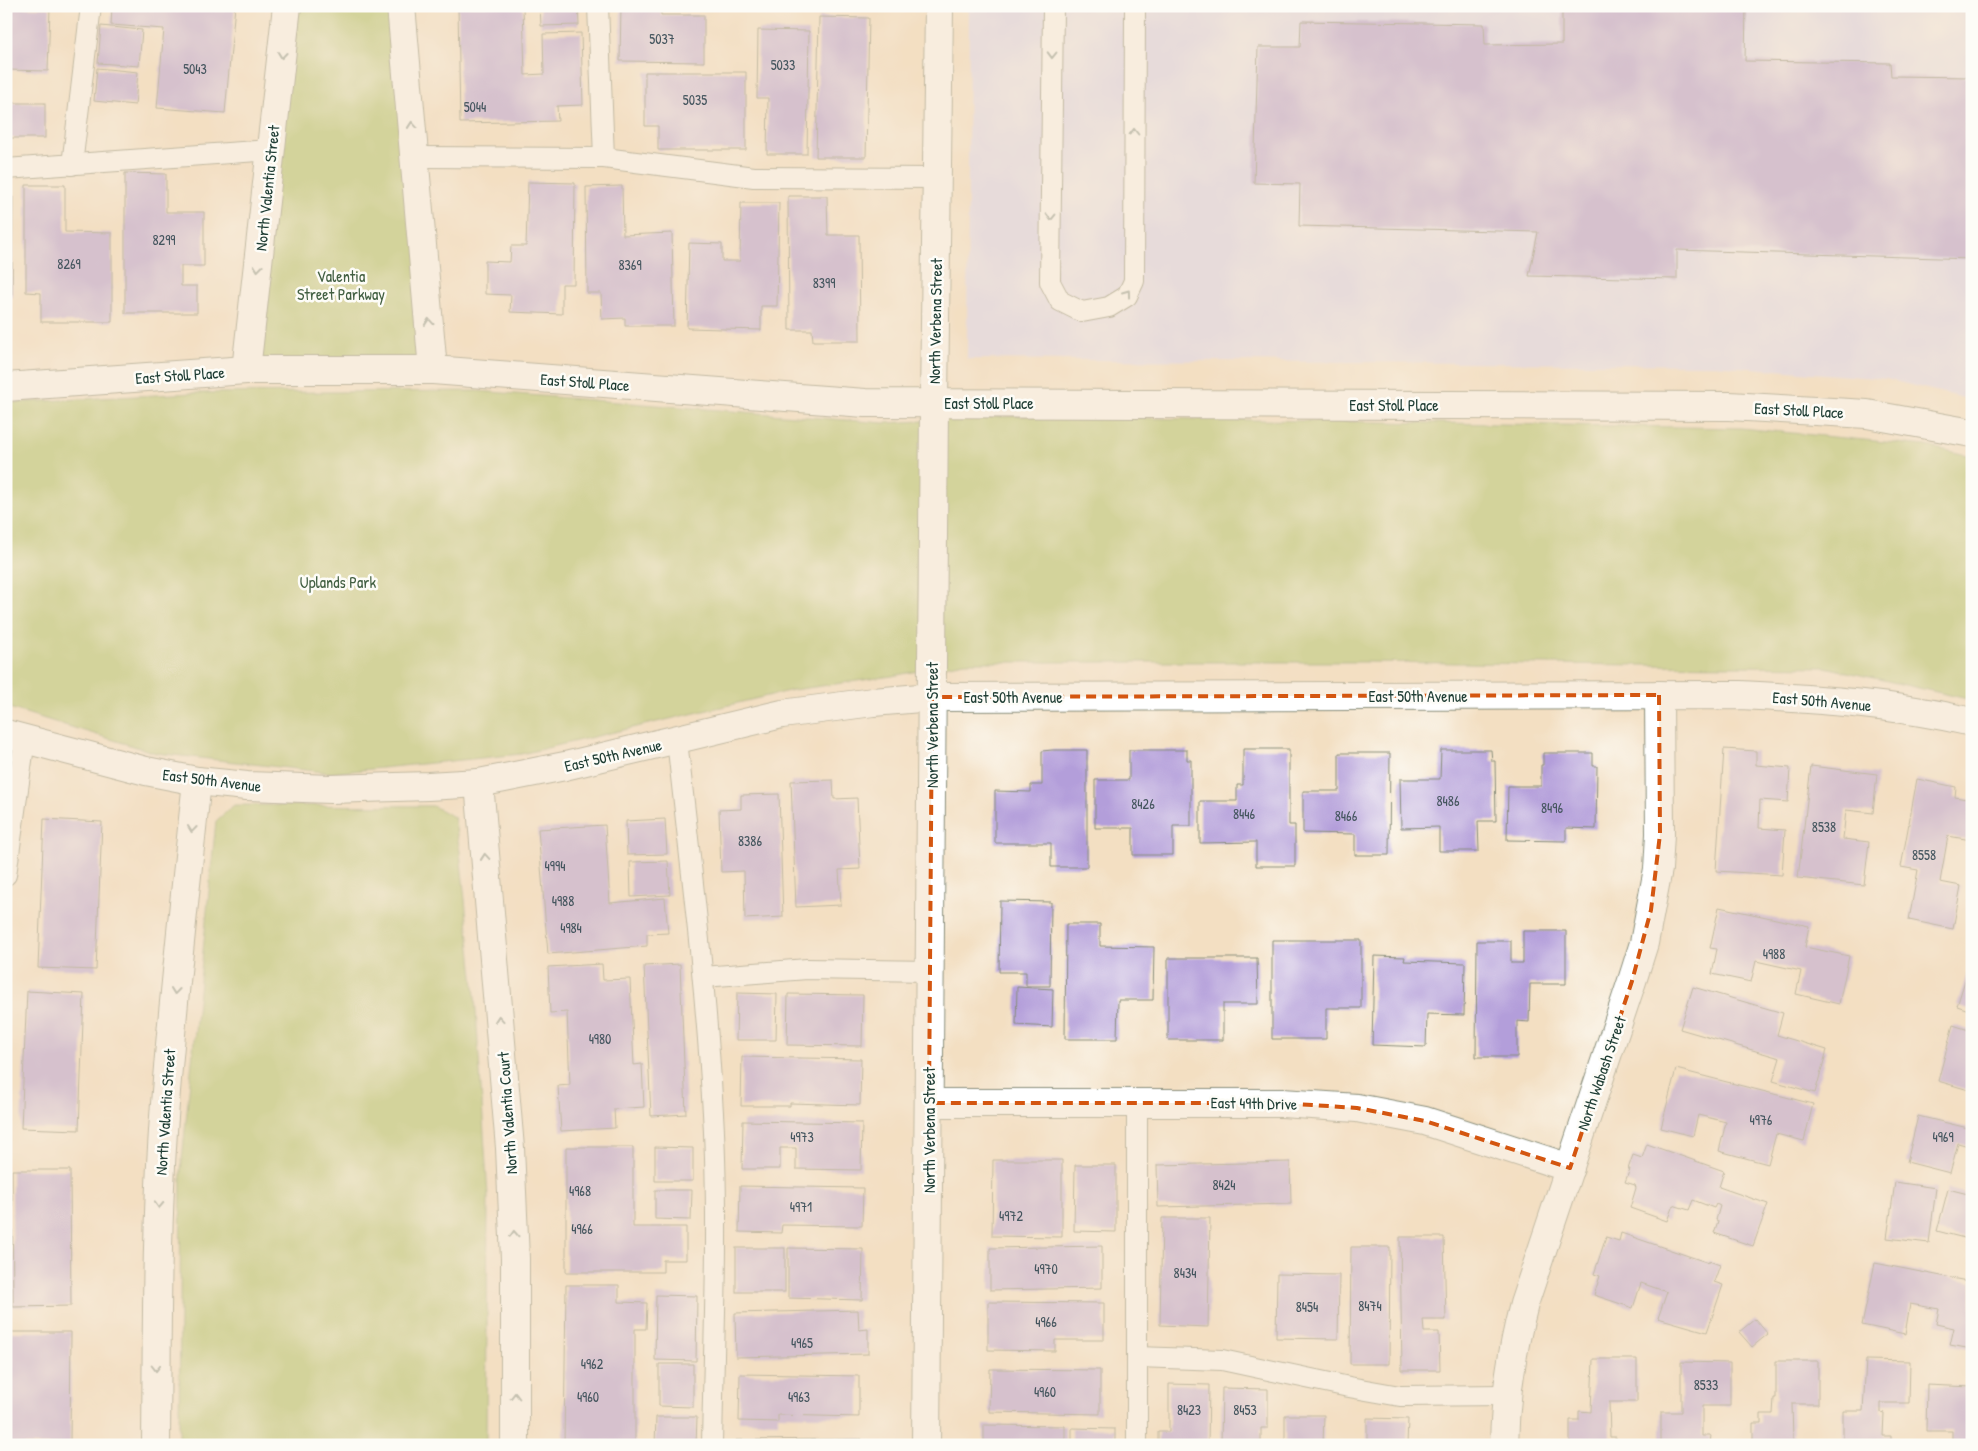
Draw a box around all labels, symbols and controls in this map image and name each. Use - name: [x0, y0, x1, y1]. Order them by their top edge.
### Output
- house number: 5037: [649, 29, 675, 48]
- one-way arrow: [277, 51, 288, 59]
- one-way arrow: [1047, 51, 1058, 59]
- house number: 5033: [771, 55, 795, 74]
- house number: 5043: [183, 59, 207, 78]
- house number: 5035: [683, 90, 707, 109]
- house number: 5044: [464, 97, 486, 116]
- one-way arrow: [407, 121, 418, 129]
- street label: North Valentia Street: [249, 123, 285, 252]
- one-way arrow: [1129, 128, 1139, 136]
- one-way arrow: [1045, 214, 1056, 222]
- house number: 8299: [153, 230, 175, 249]
- house number: 8269: [57, 254, 81, 273]
- house number: 8369: [618, 255, 642, 274]
- street label: North Verbena Street: [923, 257, 947, 384]
- one-way arrow: [253, 265, 264, 273]
- park label: Valentia Street Parkway: [297, 265, 385, 305]
- house number: 8399: [813, 273, 835, 292]
- one-way arrow: [1121, 289, 1130, 298]
- one-way arrow: [424, 317, 435, 325]
- street label: East Stoll Place: [135, 361, 226, 389]
- street label: East Stoll Place: [540, 368, 631, 396]
- street label: East Stoll Place: [944, 392, 1034, 414]
- street label: East Stoll Place: [1349, 394, 1439, 416]
- street label: East Stoll Place: [1754, 397, 1845, 423]
- park label: Uplands Park: [300, 571, 376, 593]
- street label: North Verbena Street: [921, 662, 943, 788]
- street label: East 50th Avenue: [1368, 685, 1468, 707]
- street label: East 50th Avenue: [963, 686, 1063, 708]
- street label: East 50th Avenue: [1772, 686, 1873, 716]
- street label: East 50th Avenue: [562, 733, 664, 777]
- street label: East 50th Avenue: [161, 763, 263, 797]
- house number: 8486: [1437, 791, 1460, 810]
- house number: 8426: [1131, 794, 1155, 813]
- house number: 8496: [1541, 798, 1563, 817]
- house number: 8446: [1233, 804, 1255, 823]
- house number: 8466: [1335, 806, 1358, 825]
- house number: 8538: [1812, 817, 1836, 836]
- one-way arrow: [187, 826, 198, 834]
- house number: 8386: [738, 831, 762, 850]
- house number: 8558: [1912, 845, 1936, 864]
- one-way arrow: [480, 853, 491, 861]
- house number: 4994: [545, 856, 565, 875]
- house number: 4988: [552, 891, 574, 910]
- house number: 4984: [560, 918, 582, 937]
- house number: 4988: [1763, 944, 1785, 963]
- one-way arrow: [170, 987, 181, 995]
- street label: North Wabash Street: [1571, 1012, 1631, 1133]
- one-way arrow: [494, 1015, 505, 1023]
- house number: 4980: [589, 1029, 611, 1048]
- street label: North Valentia Street: [150, 1048, 180, 1176]
- street label: North Valentia Court: [492, 1051, 522, 1175]
- street label: North Verbena Street: [918, 1067, 940, 1193]
- street label: East 49th Drive: [1211, 1091, 1298, 1115]
- house number: 4976: [1750, 1110, 1773, 1129]
- house number: 4973: [790, 1127, 814, 1146]
- house number: 4969: [1932, 1127, 1954, 1146]
- house number: 8424: [1212, 1175, 1236, 1194]
- house number: 4968: [569, 1181, 591, 1200]
- house number: 4971: [790, 1197, 812, 1216]
- one-way arrow: [153, 1202, 164, 1210]
- house number: 4972: [999, 1206, 1023, 1225]
- house number: 4966: [571, 1219, 593, 1238]
- one-way arrow: [509, 1229, 520, 1237]
- house number: 4970: [1034, 1259, 1058, 1278]
- house number: 8434: [1174, 1263, 1196, 1282]
- house number: 8474: [1358, 1296, 1382, 1315]
- house number: 8454: [1296, 1297, 1318, 1316]
- house number: 4966: [1035, 1312, 1057, 1331]
- house number: 4965: [791, 1333, 813, 1352]
- house number: 4962: [581, 1354, 604, 1373]
- one-way arrow: [151, 1364, 161, 1372]
- house number: 8533: [1694, 1375, 1718, 1394]
- house number: 4960: [1034, 1382, 1056, 1401]
- house number: 4960: [577, 1387, 599, 1406]
- house number: 4963: [788, 1387, 810, 1406]
- one-way arrow: [510, 1392, 520, 1400]
- house number: 8423: [1177, 1400, 1201, 1419]
- house number: 8453: [1233, 1400, 1257, 1419]

